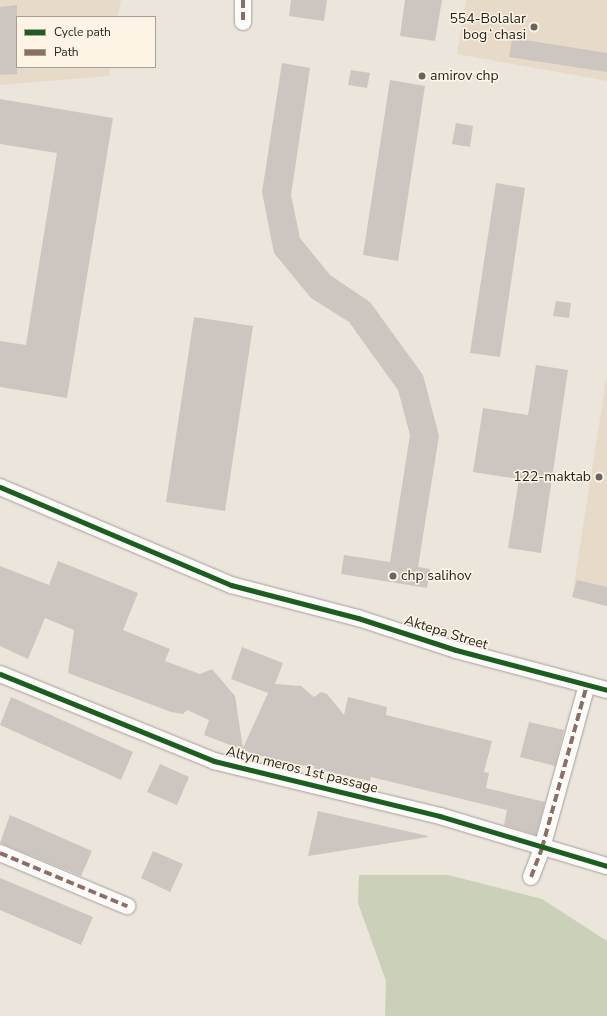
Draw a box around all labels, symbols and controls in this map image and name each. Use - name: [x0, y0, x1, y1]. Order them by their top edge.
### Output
- place label: 554-Bolalar bogʻchasi: [449, 11, 526, 44]
- legend: [16, 16, 156, 68]
- marker: 554-Bolalar bogʻchasi: [529, 22, 539, 32]
- text: Cycle path: [54, 24, 111, 40]
- text: Path: [54, 44, 79, 60]
- place label: amirov chp: [430, 68, 499, 84]
- marker: amirov chp: [417, 71, 427, 81]
- place label: 122-maktab: [513, 469, 591, 485]
- marker: 122-maktab: [594, 472, 604, 482]
- place label: chp salihov: [401, 568, 472, 584]
- marker: chp salihov: [388, 571, 398, 581]
- street label: Aktepa Street: [402, 612, 490, 654]
- street label: Altyn meros 1st passage: [224, 743, 380, 797]

